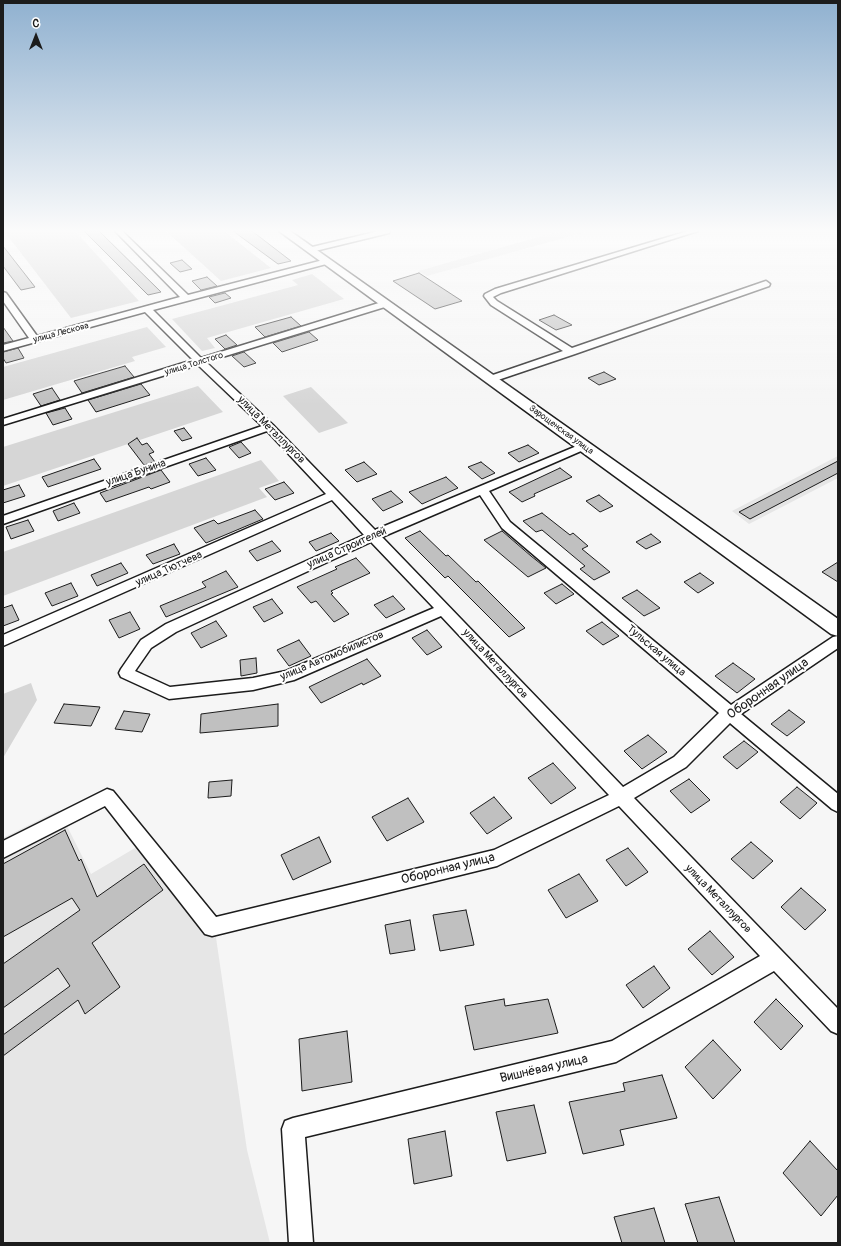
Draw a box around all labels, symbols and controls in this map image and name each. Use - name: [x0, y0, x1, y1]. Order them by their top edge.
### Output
- north arrow: [16, 16, 56, 56]
- text: С: [33, 17, 39, 30]
- street label: улица Лескова: [32, 320, 90, 346]
- street label: улица Толстого: [163, 350, 225, 378]
- street label: улица Металлургов: [234, 393, 308, 467]
- street label: Зарощенская улица: [527, 403, 595, 457]
- street label: улица Бунина: [105, 457, 167, 489]
- street label: улица Строителей: [305, 525, 389, 571]
- street label: улица Тютчева: [134, 548, 204, 590]
- street label: Тульская улица: [624, 622, 688, 680]
- street label: улица Металлургов: [459, 626, 531, 702]
- street label: улица Автомобилистов: [278, 628, 386, 684]
- street label: Оборонная улица: [724, 655, 812, 723]
- street label: Оборонная улица: [399, 850, 497, 888]
- street label: улица Металлургов: [682, 862, 754, 936]
- street label: Вишнёвая улица: [499, 1051, 589, 1087]

